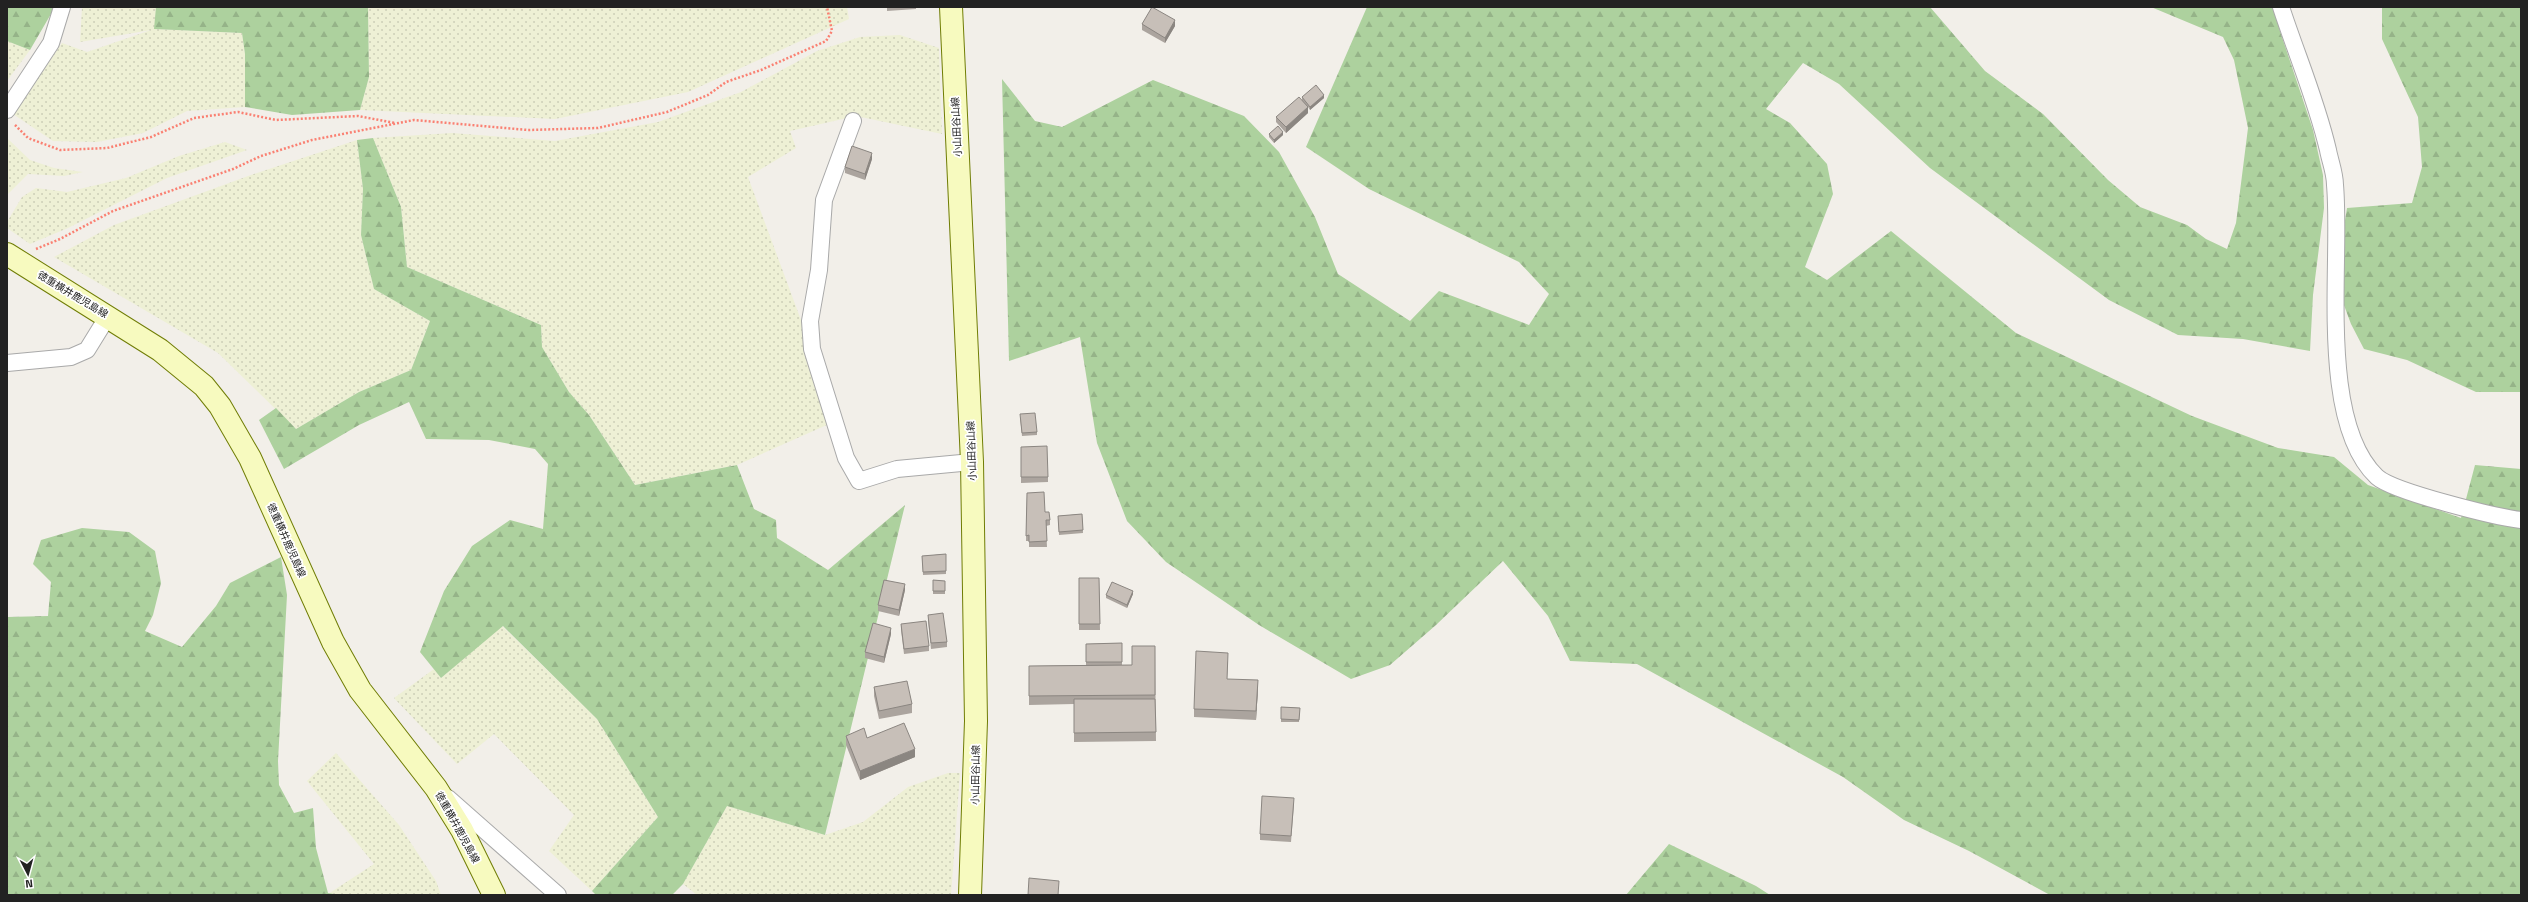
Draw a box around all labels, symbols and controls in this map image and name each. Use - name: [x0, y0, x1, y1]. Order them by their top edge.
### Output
- street label: 小山田谷山線: [947, 97, 966, 157]
- street label: 徳重横井鹿児島線: [35, 267, 111, 321]
- street label: 小山田谷山線: [963, 421, 980, 481]
- street label: 徳重横井鹿児島線: [263, 501, 310, 580]
- street label: 小山田谷山線: [967, 745, 984, 805]
- street label: 徳重横井鹿児島線: [432, 789, 484, 866]
- north arrow: [8, 854, 48, 894]
- text: N: [24, 876, 34, 892]

